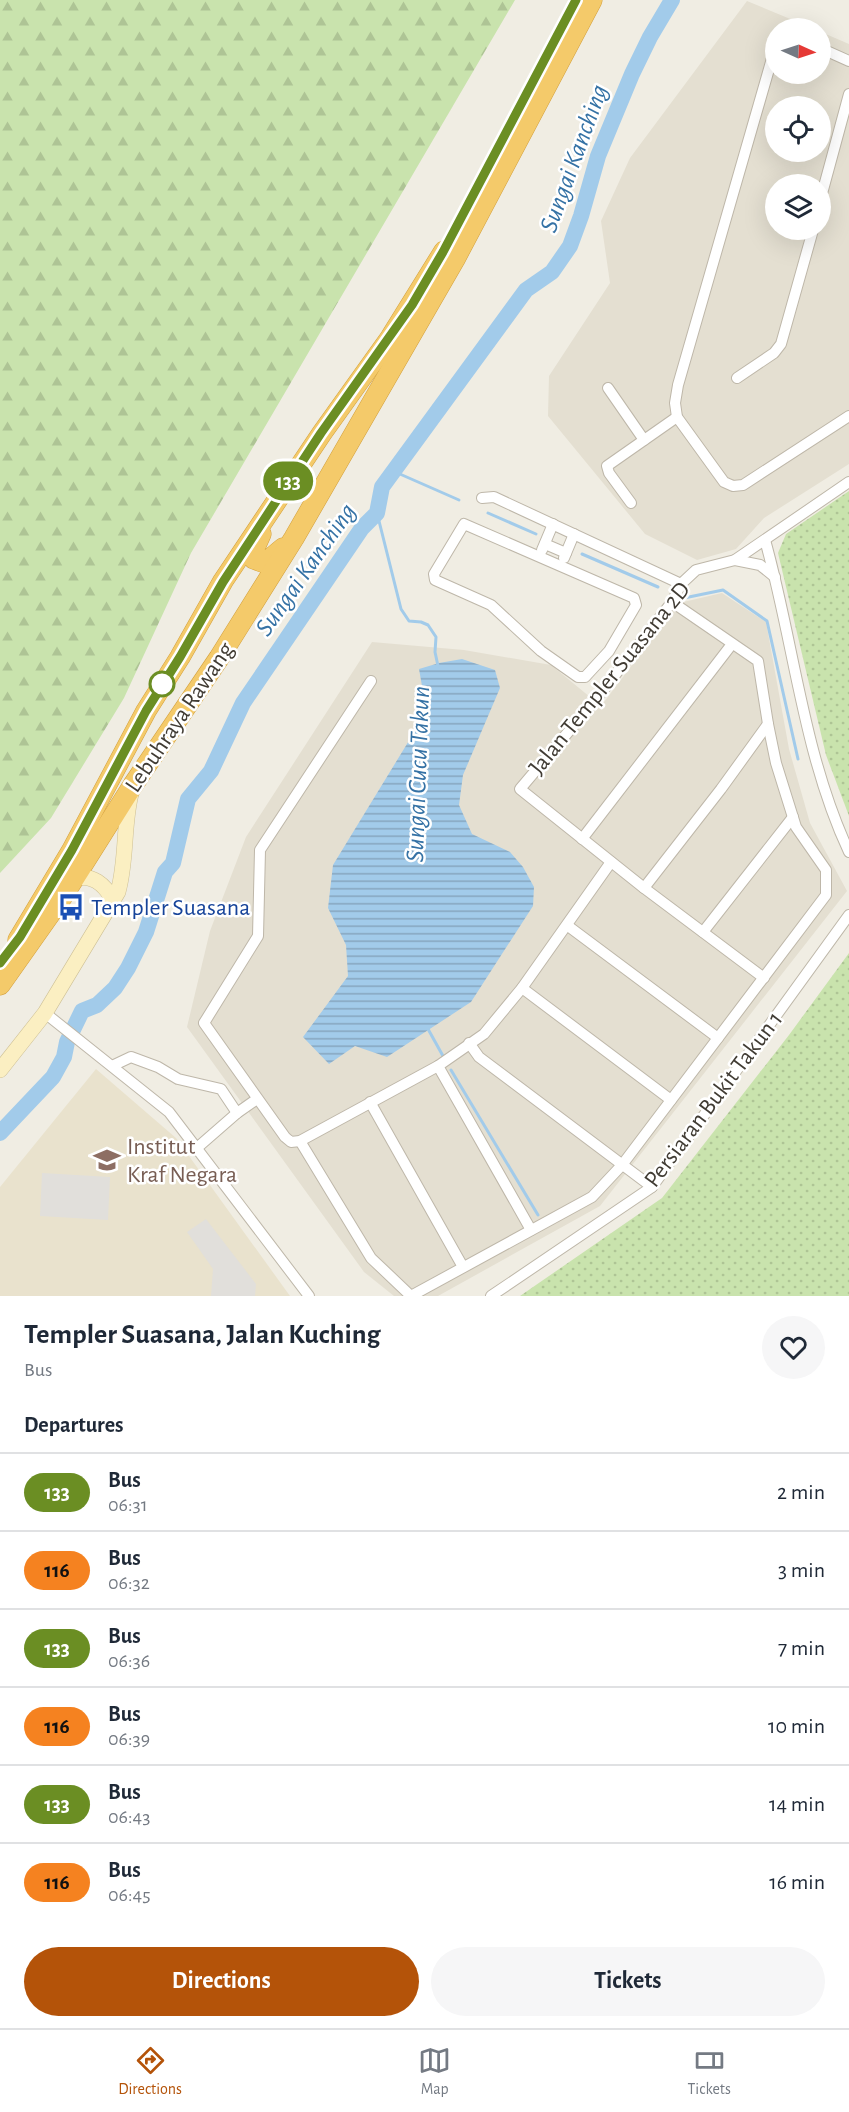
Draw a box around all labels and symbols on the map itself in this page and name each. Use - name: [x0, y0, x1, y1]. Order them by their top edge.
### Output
- north arrow: [765, 18, 831, 84]
- water label: Sungai Kanching: [535, 81, 613, 236]
- line badge: 133: [254, 462, 322, 500]
- water label: Sungai Kanching: [251, 499, 361, 641]
- street label: Jalan Templer Suasana 2D: [525, 578, 695, 780]
- street label: Lebuhraya Rawang: [121, 638, 239, 797]
- unlabelled marker: [149, 671, 175, 697]
- water label: Sungai Cucu Takun: [402, 685, 434, 863]
- bus stop icon: Templer Suasana: [56, 892, 86, 922]
- place label: Templer Suasana: [91, 896, 250, 920]
- street label: Persiaran Bukit Takun 1: [640, 1007, 787, 1192]
- place label: Institut Kraf Negara: [127, 1135, 237, 1187]
- school or university icon: Institut Kraf Negara: [92, 1145, 122, 1175]

